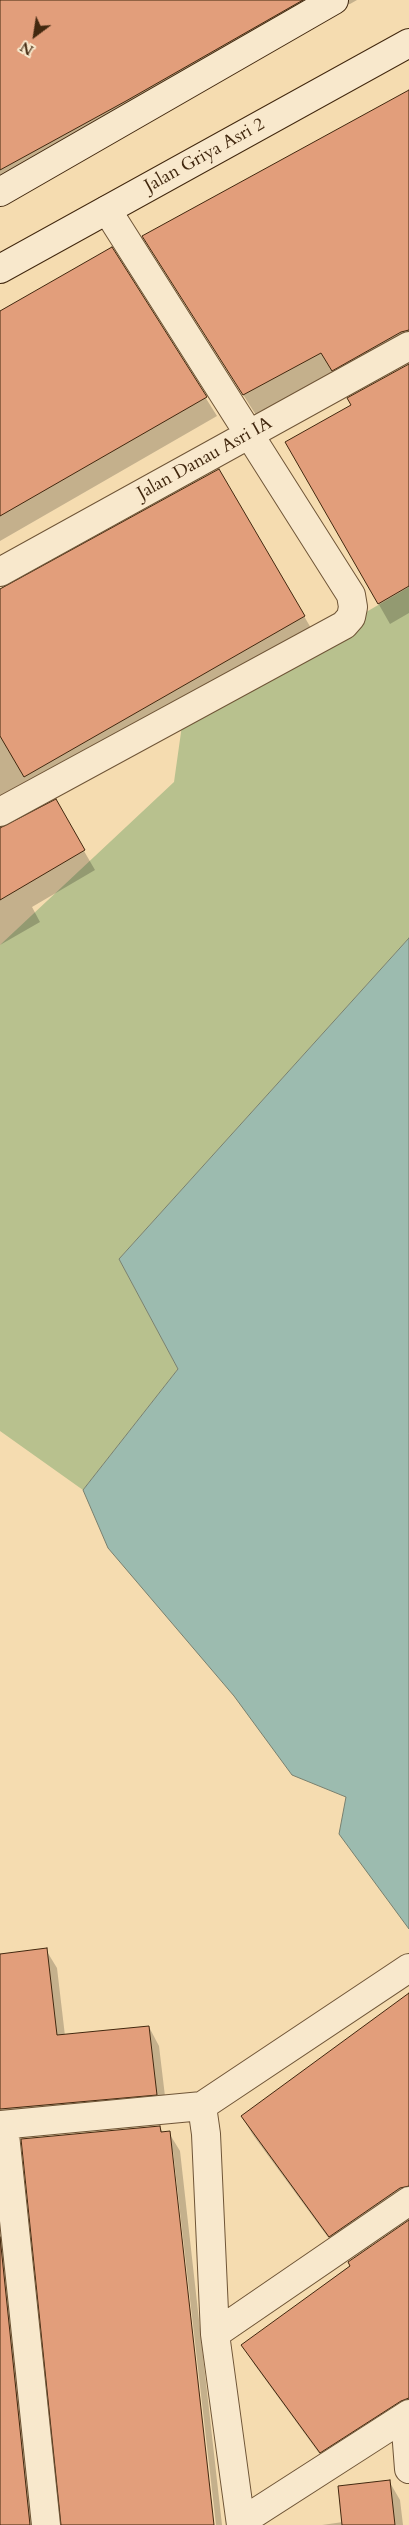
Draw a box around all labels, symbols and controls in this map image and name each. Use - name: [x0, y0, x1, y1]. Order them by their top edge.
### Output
- north arrow: [10, 10, 60, 60]
- text: N: [17, 37, 37, 60]
- street label: Jalan Griya Asri 2: [141, 114, 269, 198]
- street label: Jalan Danau Asri IA: [134, 413, 276, 505]

